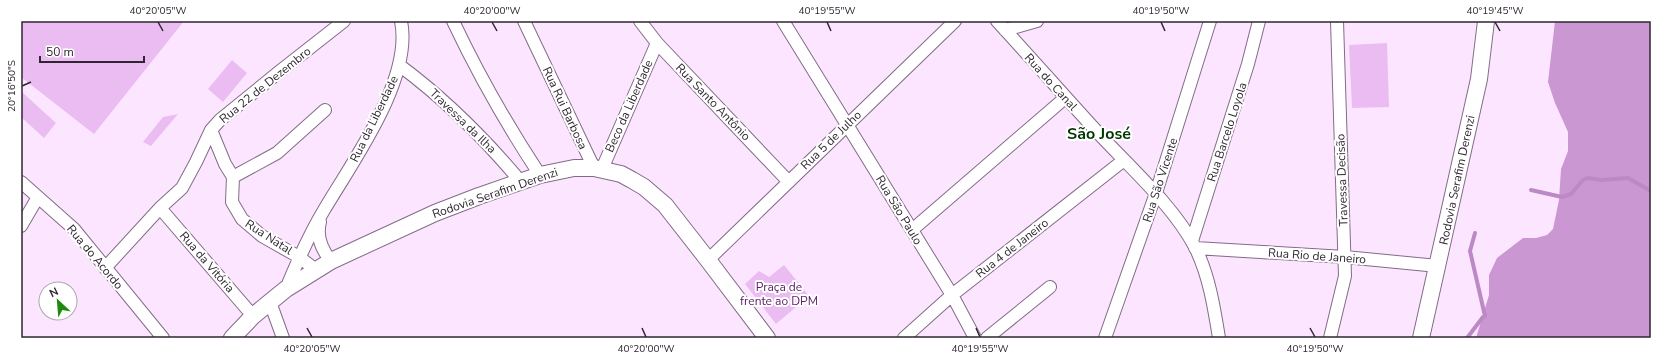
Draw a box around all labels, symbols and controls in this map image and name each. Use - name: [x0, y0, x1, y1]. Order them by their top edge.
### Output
- text: 40°20'05"W: [130, 4, 186, 18]
- text: 40°20'00"W: [464, 4, 520, 18]
- text: 40°19'55"W: [799, 4, 855, 18]
- text: 40°19'50"W: [1133, 4, 1189, 18]
- text: 40°19'45"W: [1467, 4, 1523, 18]
- scale bar: [40, 38, 144, 64]
- street label: Rua 22 de Dezembro: [216, 43, 314, 127]
- text: 50 m: [46, 44, 74, 60]
- street label: Rua do Canal: [1021, 50, 1081, 114]
- street label: Beco da Liberdade: [601, 57, 657, 155]
- text: 20°16'50"S: [5, 60, 19, 112]
- street label: Rua Santo Antônio: [672, 60, 754, 144]
- street label: Rua Rui Barbosa: [539, 64, 591, 152]
- street label: Rua da Liberdade: [346, 73, 402, 165]
- street label: Rua Barcelo Loyola: [1203, 80, 1251, 184]
- street label: Travessa da Ilha: [426, 85, 500, 157]
- street label: Rua 5 de Julho: [797, 107, 865, 173]
- street label: Rodovia Serafim Derenzi: [1435, 114, 1479, 246]
- district label: São José: [1067, 123, 1131, 145]
- street label: Travessa Decisão: [1332, 133, 1352, 227]
- street label: Rua São Vicente: [1139, 136, 1181, 224]
- street label: Rodovia Serafim Derenzi: [430, 164, 560, 222]
- street label: Rua São Paulo: [872, 172, 926, 248]
- street label: Rua 4 de Janeiro: [972, 214, 1052, 281]
- street label: Rua Natal: [242, 216, 296, 259]
- street label: Rua do Acordo: [63, 221, 127, 293]
- street label: Rua da Vitória: [176, 228, 238, 296]
- street label: Rua Rio de Janeiro: [1267, 245, 1367, 267]
- park label: Praça de frente ao DPM: [740, 279, 818, 309]
- north arrow: [38, 281, 78, 321]
- text: N: [47, 284, 61, 301]
- text: 40°20'05"W: [284, 342, 340, 356]
- text: 40°20'00"W: [618, 342, 674, 356]
- text: 40°19'55"W: [952, 342, 1008, 356]
- text: 40°19'50"W: [1287, 342, 1343, 356]

